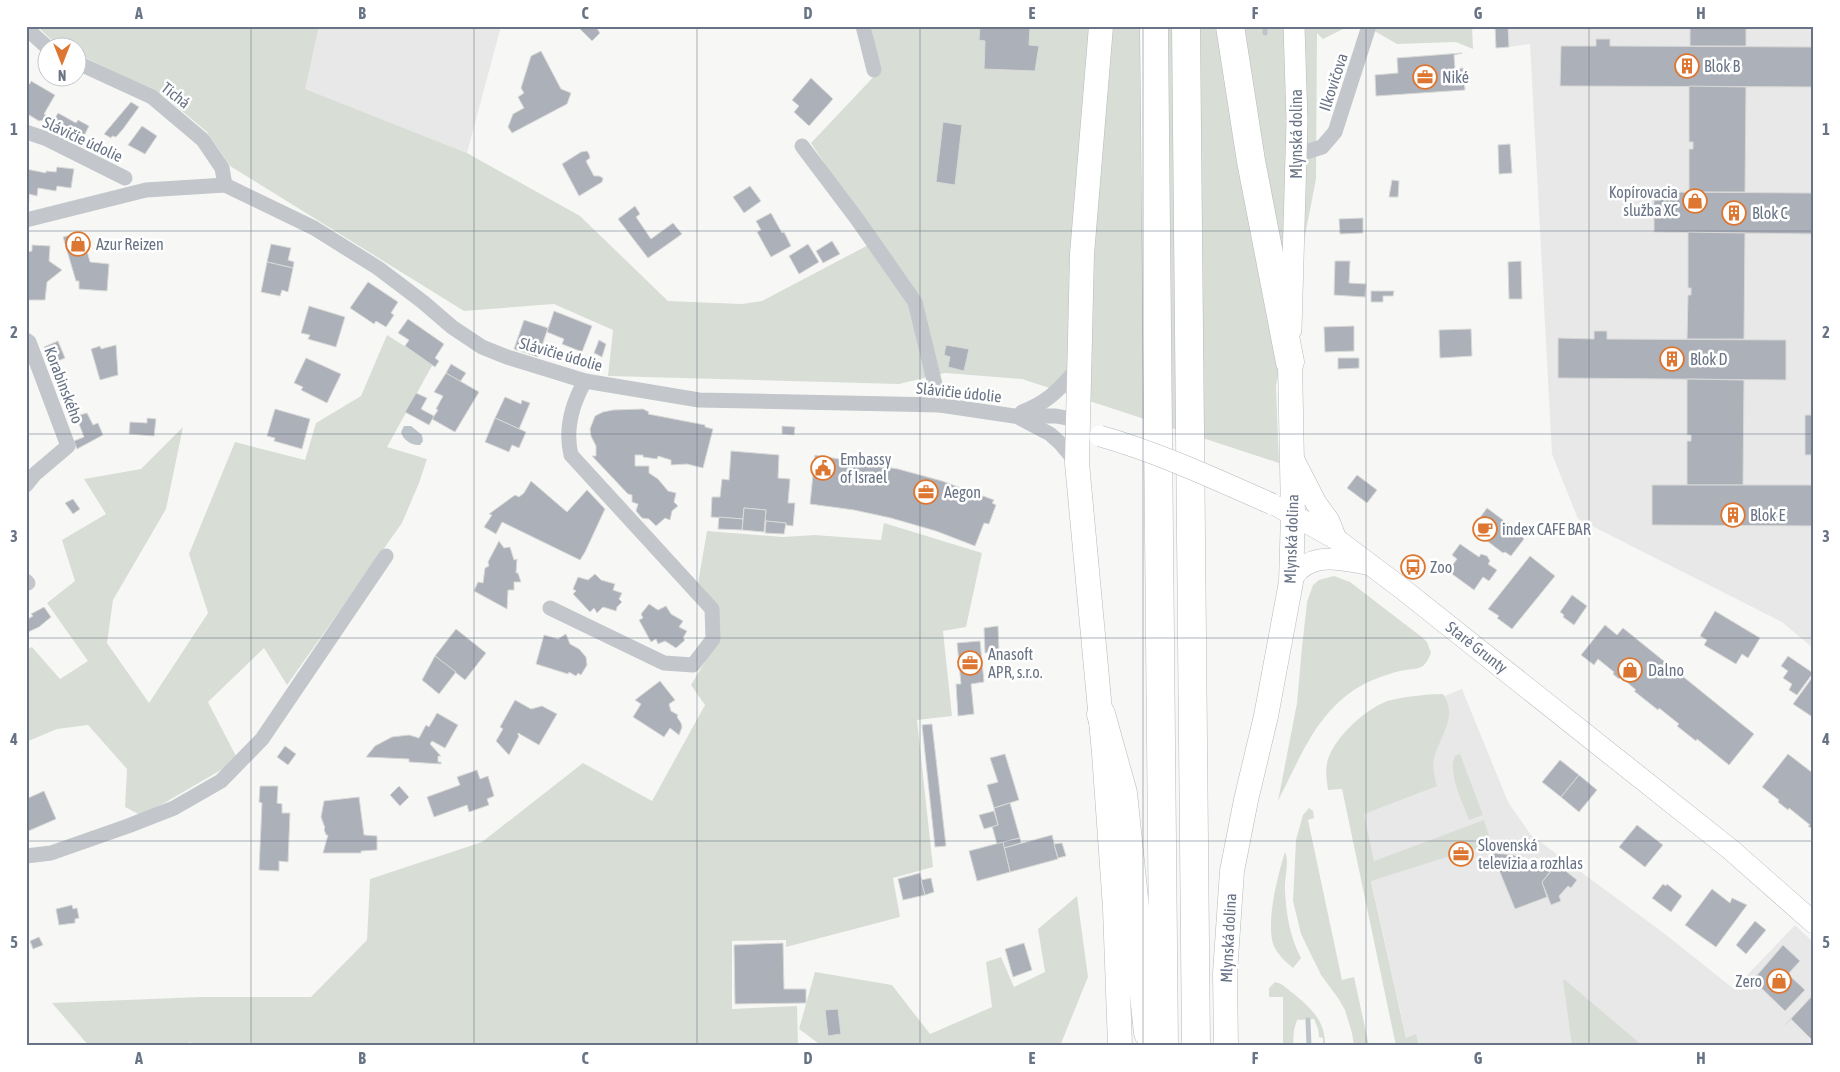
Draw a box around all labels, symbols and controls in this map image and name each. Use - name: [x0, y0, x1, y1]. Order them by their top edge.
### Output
- text: A: [134, 4, 143, 22]
- text: B: [358, 4, 366, 22]
- text: C: [581, 4, 589, 22]
- text: D: [804, 4, 813, 22]
- text: E: [1029, 4, 1036, 22]
- text: F: [1252, 4, 1259, 22]
- text: G: [1474, 4, 1483, 22]
- text: H: [1696, 4, 1706, 22]
- north arrow: [38, 38, 88, 88]
- street label: Ilkovičova: [1315, 51, 1351, 113]
- building icon: Blok B: [1674, 53, 1700, 79]
- place label: Blok B: [1704, 57, 1740, 75]
- office icon: Niké: [1412, 64, 1438, 90]
- text: N: [58, 67, 66, 83]
- place label: Niké: [1442, 68, 1469, 86]
- street label: Tichá: [158, 78, 194, 112]
- street label: Mlynská dolina: [1287, 89, 1306, 179]
- street label: Slávičie údolie: [40, 113, 126, 165]
- text: 1: [10, 120, 18, 138]
- text: 1: [1822, 120, 1830, 138]
- place label: Kopírovacia služba XC: [1609, 183, 1678, 219]
- shop icon: Kopírovacia služba XC: [1682, 188, 1708, 214]
- building icon: Blok C: [1721, 200, 1747, 226]
- place label: Blok C: [1752, 204, 1788, 222]
- shop icon: Azur Reizen: [65, 231, 91, 257]
- place label: Azur Reizen: [96, 235, 164, 253]
- text: 2: [10, 323, 18, 341]
- text: 2: [1822, 323, 1830, 341]
- street label: Slávičie údolie: [517, 334, 605, 374]
- street label: Korabinského: [41, 344, 87, 426]
- building icon: Blok D: [1659, 346, 1685, 372]
- place label: Blok D: [1690, 350, 1727, 368]
- street label: Slávičie údolie: [915, 379, 1003, 405]
- place label: Embassy of Israel: [840, 450, 892, 486]
- public building icon: Embassy of Israel: [810, 455, 836, 481]
- office icon: Aegon: [913, 479, 939, 505]
- place label: Aegon: [944, 483, 981, 502]
- street label: Mlynská dolina: [1280, 494, 1303, 584]
- building icon: Blok E: [1720, 502, 1746, 528]
- place label: Blok E: [1750, 506, 1785, 524]
- cafe icon: index CAFE BAR: [1472, 516, 1498, 542]
- place label: index CAFE BAR: [1502, 520, 1591, 538]
- text: 3: [10, 527, 18, 545]
- text: 3: [1822, 527, 1830, 545]
- bus stop icon: Zoo: [1400, 554, 1426, 580]
- place label: Zoo: [1430, 558, 1452, 576]
- street label: Staré Grunty: [1442, 617, 1512, 678]
- place label: Anasoft APR, s.r.o.: [988, 645, 1043, 681]
- office icon: Anasoft APR, s.r.o.: [957, 650, 983, 676]
- shop icon: Dalno: [1617, 657, 1643, 683]
- place label: Dalno: [1648, 661, 1684, 679]
- text: 4: [9, 730, 18, 748]
- text: 4: [1821, 730, 1830, 748]
- place label: Slovenská televízia a rozhlas: [1478, 836, 1583, 872]
- office icon: Slovenská televízia a rozhlas: [1448, 841, 1474, 867]
- street label: Mlynská dolina: [1217, 893, 1240, 983]
- text: 5: [10, 933, 18, 951]
- text: 5: [1822, 933, 1830, 951]
- shop icon: Zero: [1766, 968, 1792, 994]
- place label: Zero: [1735, 972, 1762, 990]
- text: A: [134, 1049, 143, 1067]
- text: B: [358, 1049, 366, 1067]
- text: C: [581, 1049, 589, 1067]
- text: D: [804, 1049, 813, 1067]
- text: E: [1029, 1049, 1036, 1067]
- text: F: [1252, 1049, 1259, 1067]
- text: G: [1474, 1049, 1483, 1067]
- text: H: [1696, 1049, 1706, 1067]

